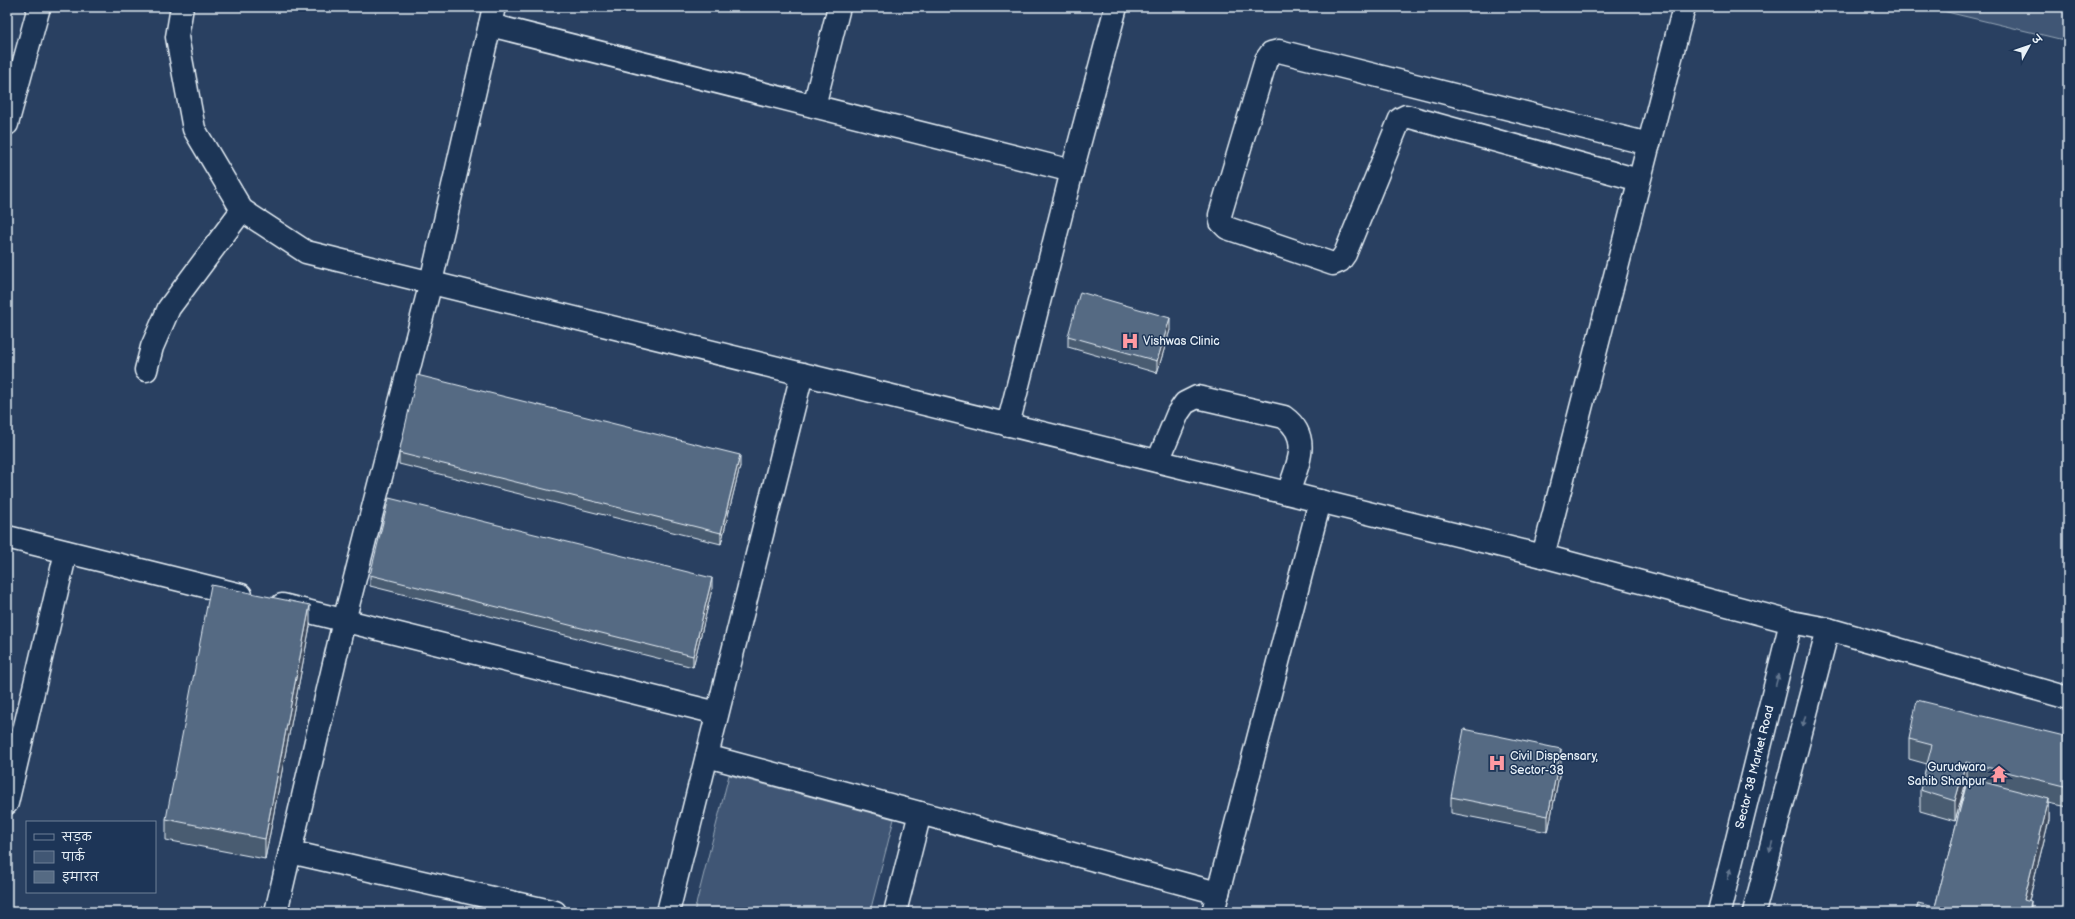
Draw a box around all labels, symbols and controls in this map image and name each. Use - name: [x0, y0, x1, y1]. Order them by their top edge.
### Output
- north arrow: [2009, 26, 2049, 66]
- text: उ: [2028, 32, 2045, 48]
- hospital icon: Vishwas Clinic: [1120, 331, 1140, 351]
- place label: Vishwas Clinic: [1143, 334, 1220, 349]
- one-way arrow: [1774, 674, 1780, 686]
- street label: Sector 38 Market Road: [1732, 704, 1778, 830]
- one-way arrow: [1801, 715, 1807, 727]
- place label: Civil Dispensary, Sector-38: [1510, 749, 1598, 778]
- hospital icon: Civil Dispensary, Sector-38: [1487, 753, 1507, 773]
- place label: Gurudwara Sahib Shahpur: [1908, 760, 1987, 789]
- temple icon: Gurudwara Sahib Shahpur: [1989, 764, 2009, 784]
- legend: [26, 821, 156, 893]
- text: सड़क: [61, 830, 93, 845]
- one-way arrow: [1768, 841, 1774, 853]
- text: पार्क: [61, 847, 86, 865]
- one-way arrow: [1726, 868, 1732, 880]
- text: इमारत: [62, 870, 100, 885]

